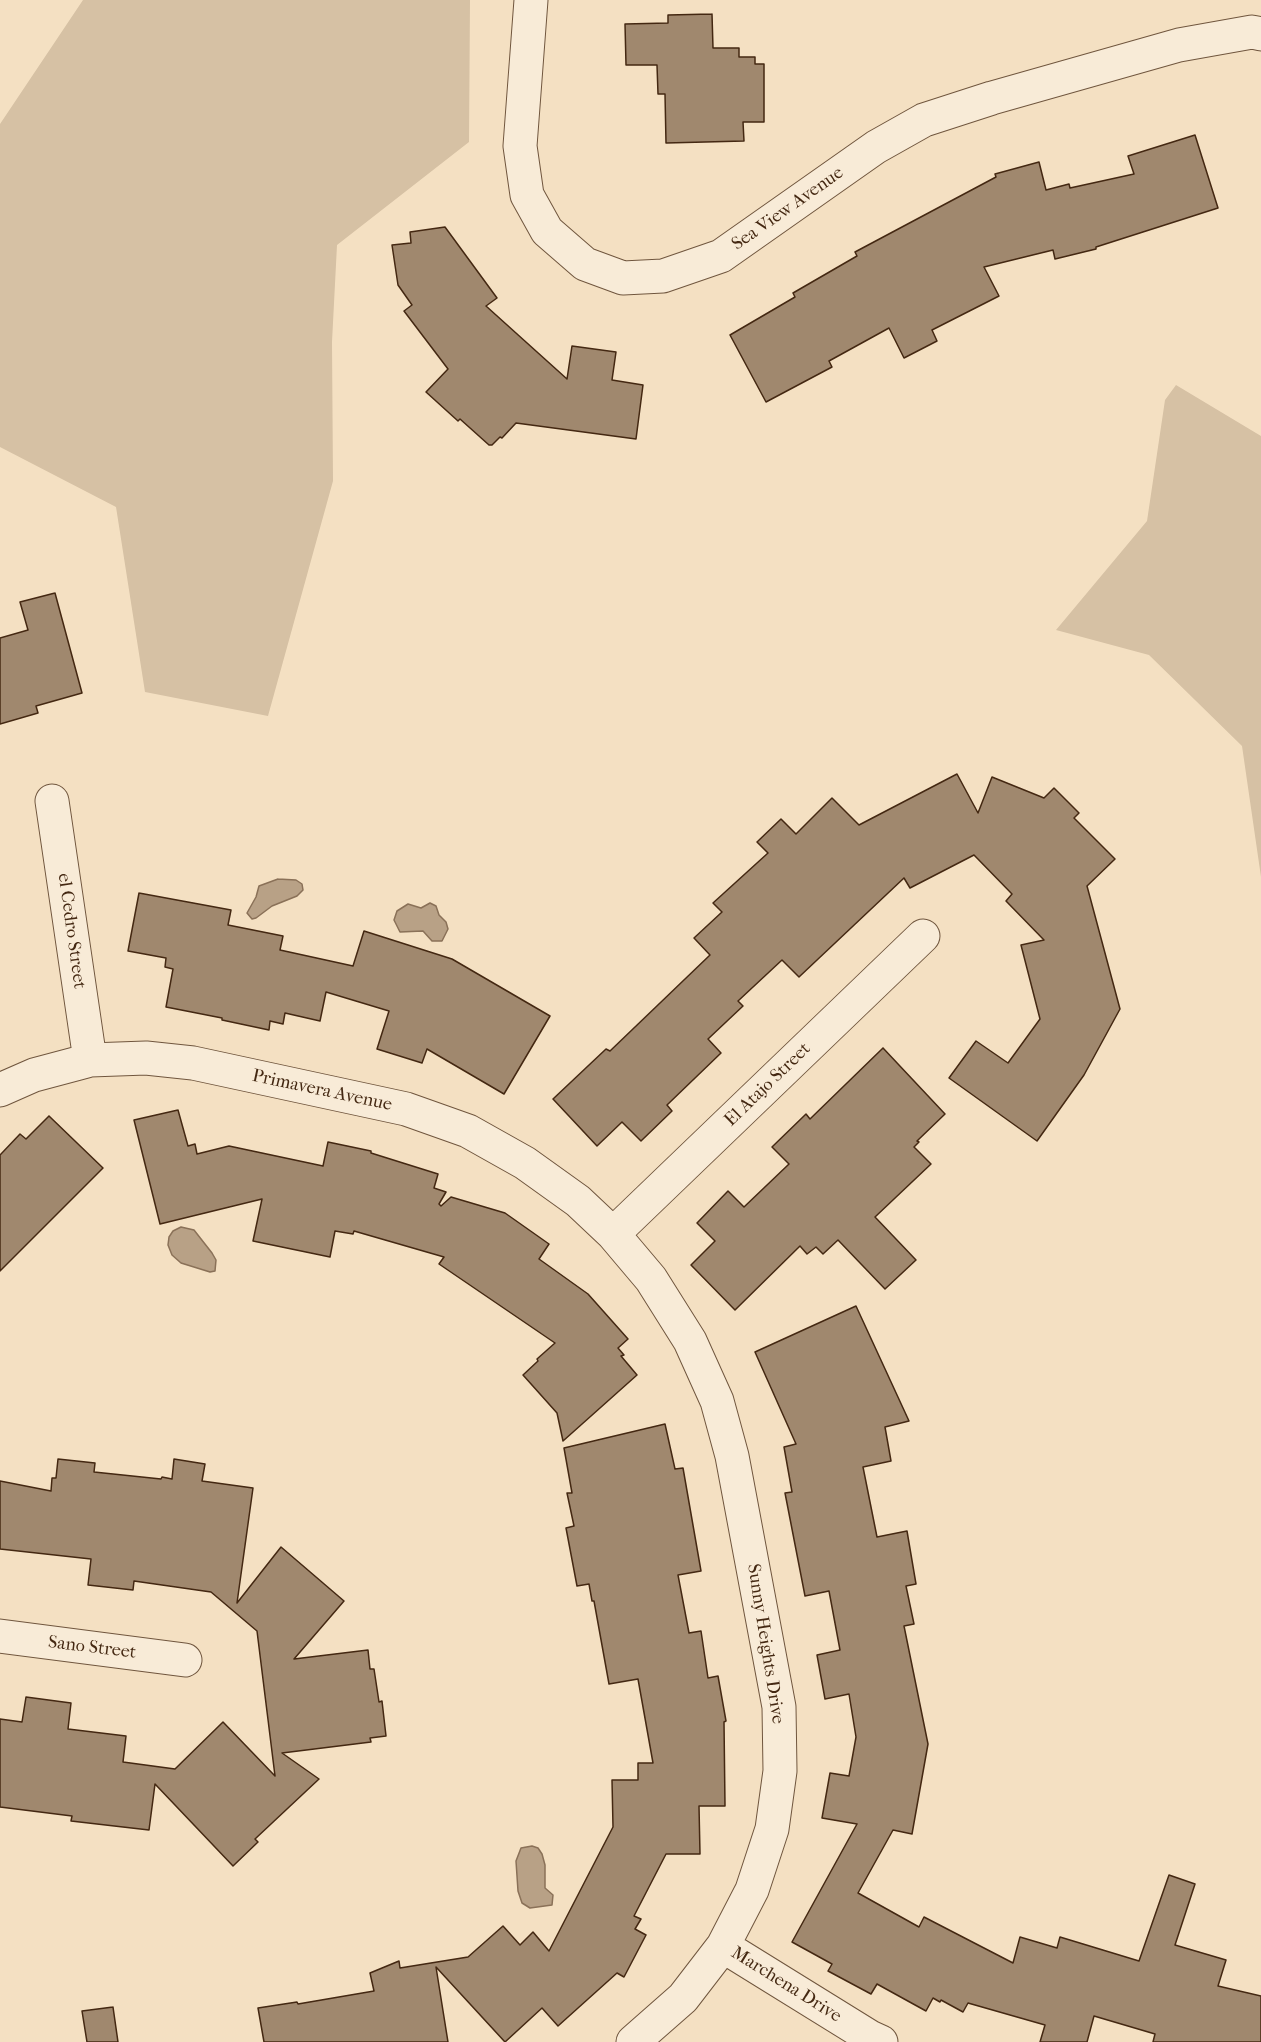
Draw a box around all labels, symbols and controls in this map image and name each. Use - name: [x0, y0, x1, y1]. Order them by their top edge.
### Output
- street label: Sea View Avenue: [728, 162, 848, 256]
- street label: el Cedro Street: [52, 872, 90, 990]
- street label: El Atajo Street: [721, 1039, 815, 1131]
- street label: Primavera Avenue: [250, 1066, 394, 1116]
- street label: Sunny Heights Drive: [742, 1562, 788, 1726]
- street label: Sano Street: [47, 1632, 137, 1664]
- street label: Marchena Drive: [727, 1943, 845, 2027]

